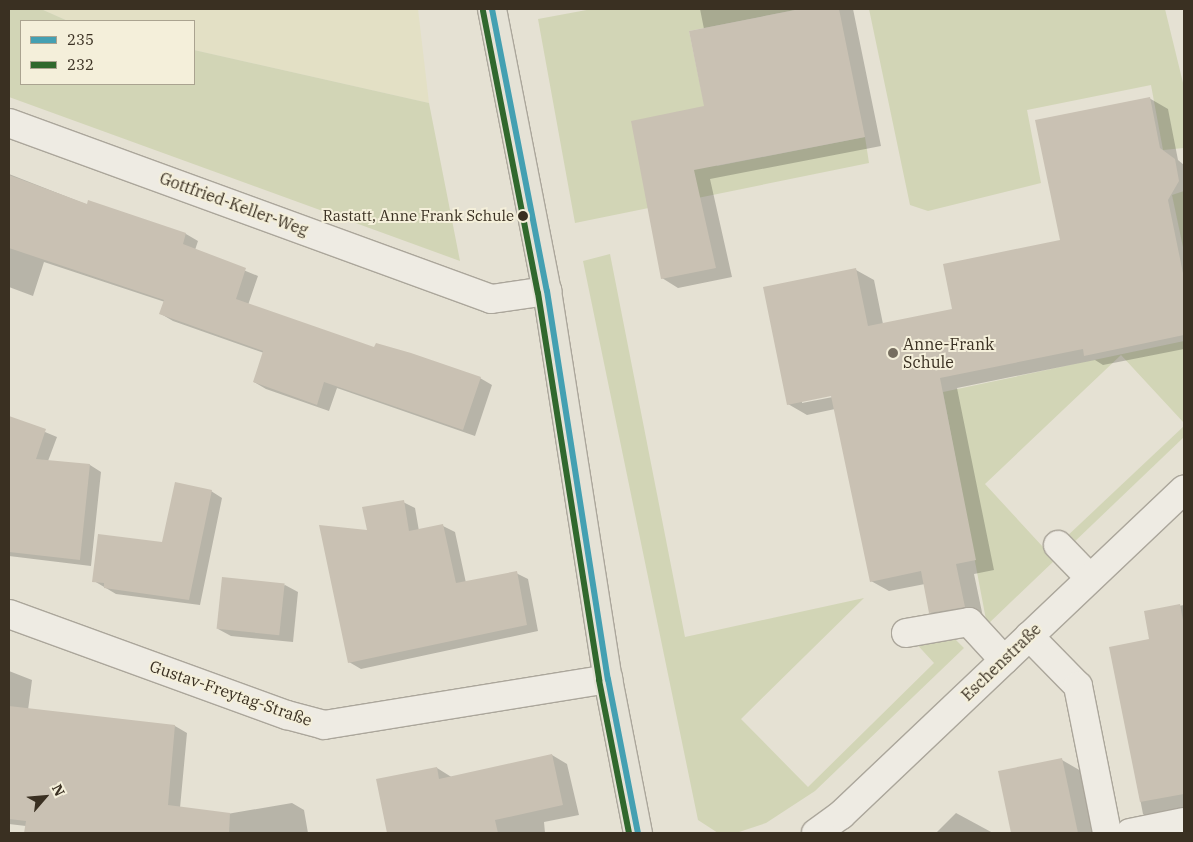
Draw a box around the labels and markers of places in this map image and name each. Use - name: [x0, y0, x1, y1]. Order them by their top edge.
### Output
- place label: Rastatt, Anne Frank Schule: [323, 207, 514, 225]
- marker: Rastatt, Anne Frank Schule: [518, 211, 528, 221]
- place label: Anne-Frank Schule: [903, 334, 994, 372]
- marker: Anne-Frank Schule: [887, 347, 899, 359]

